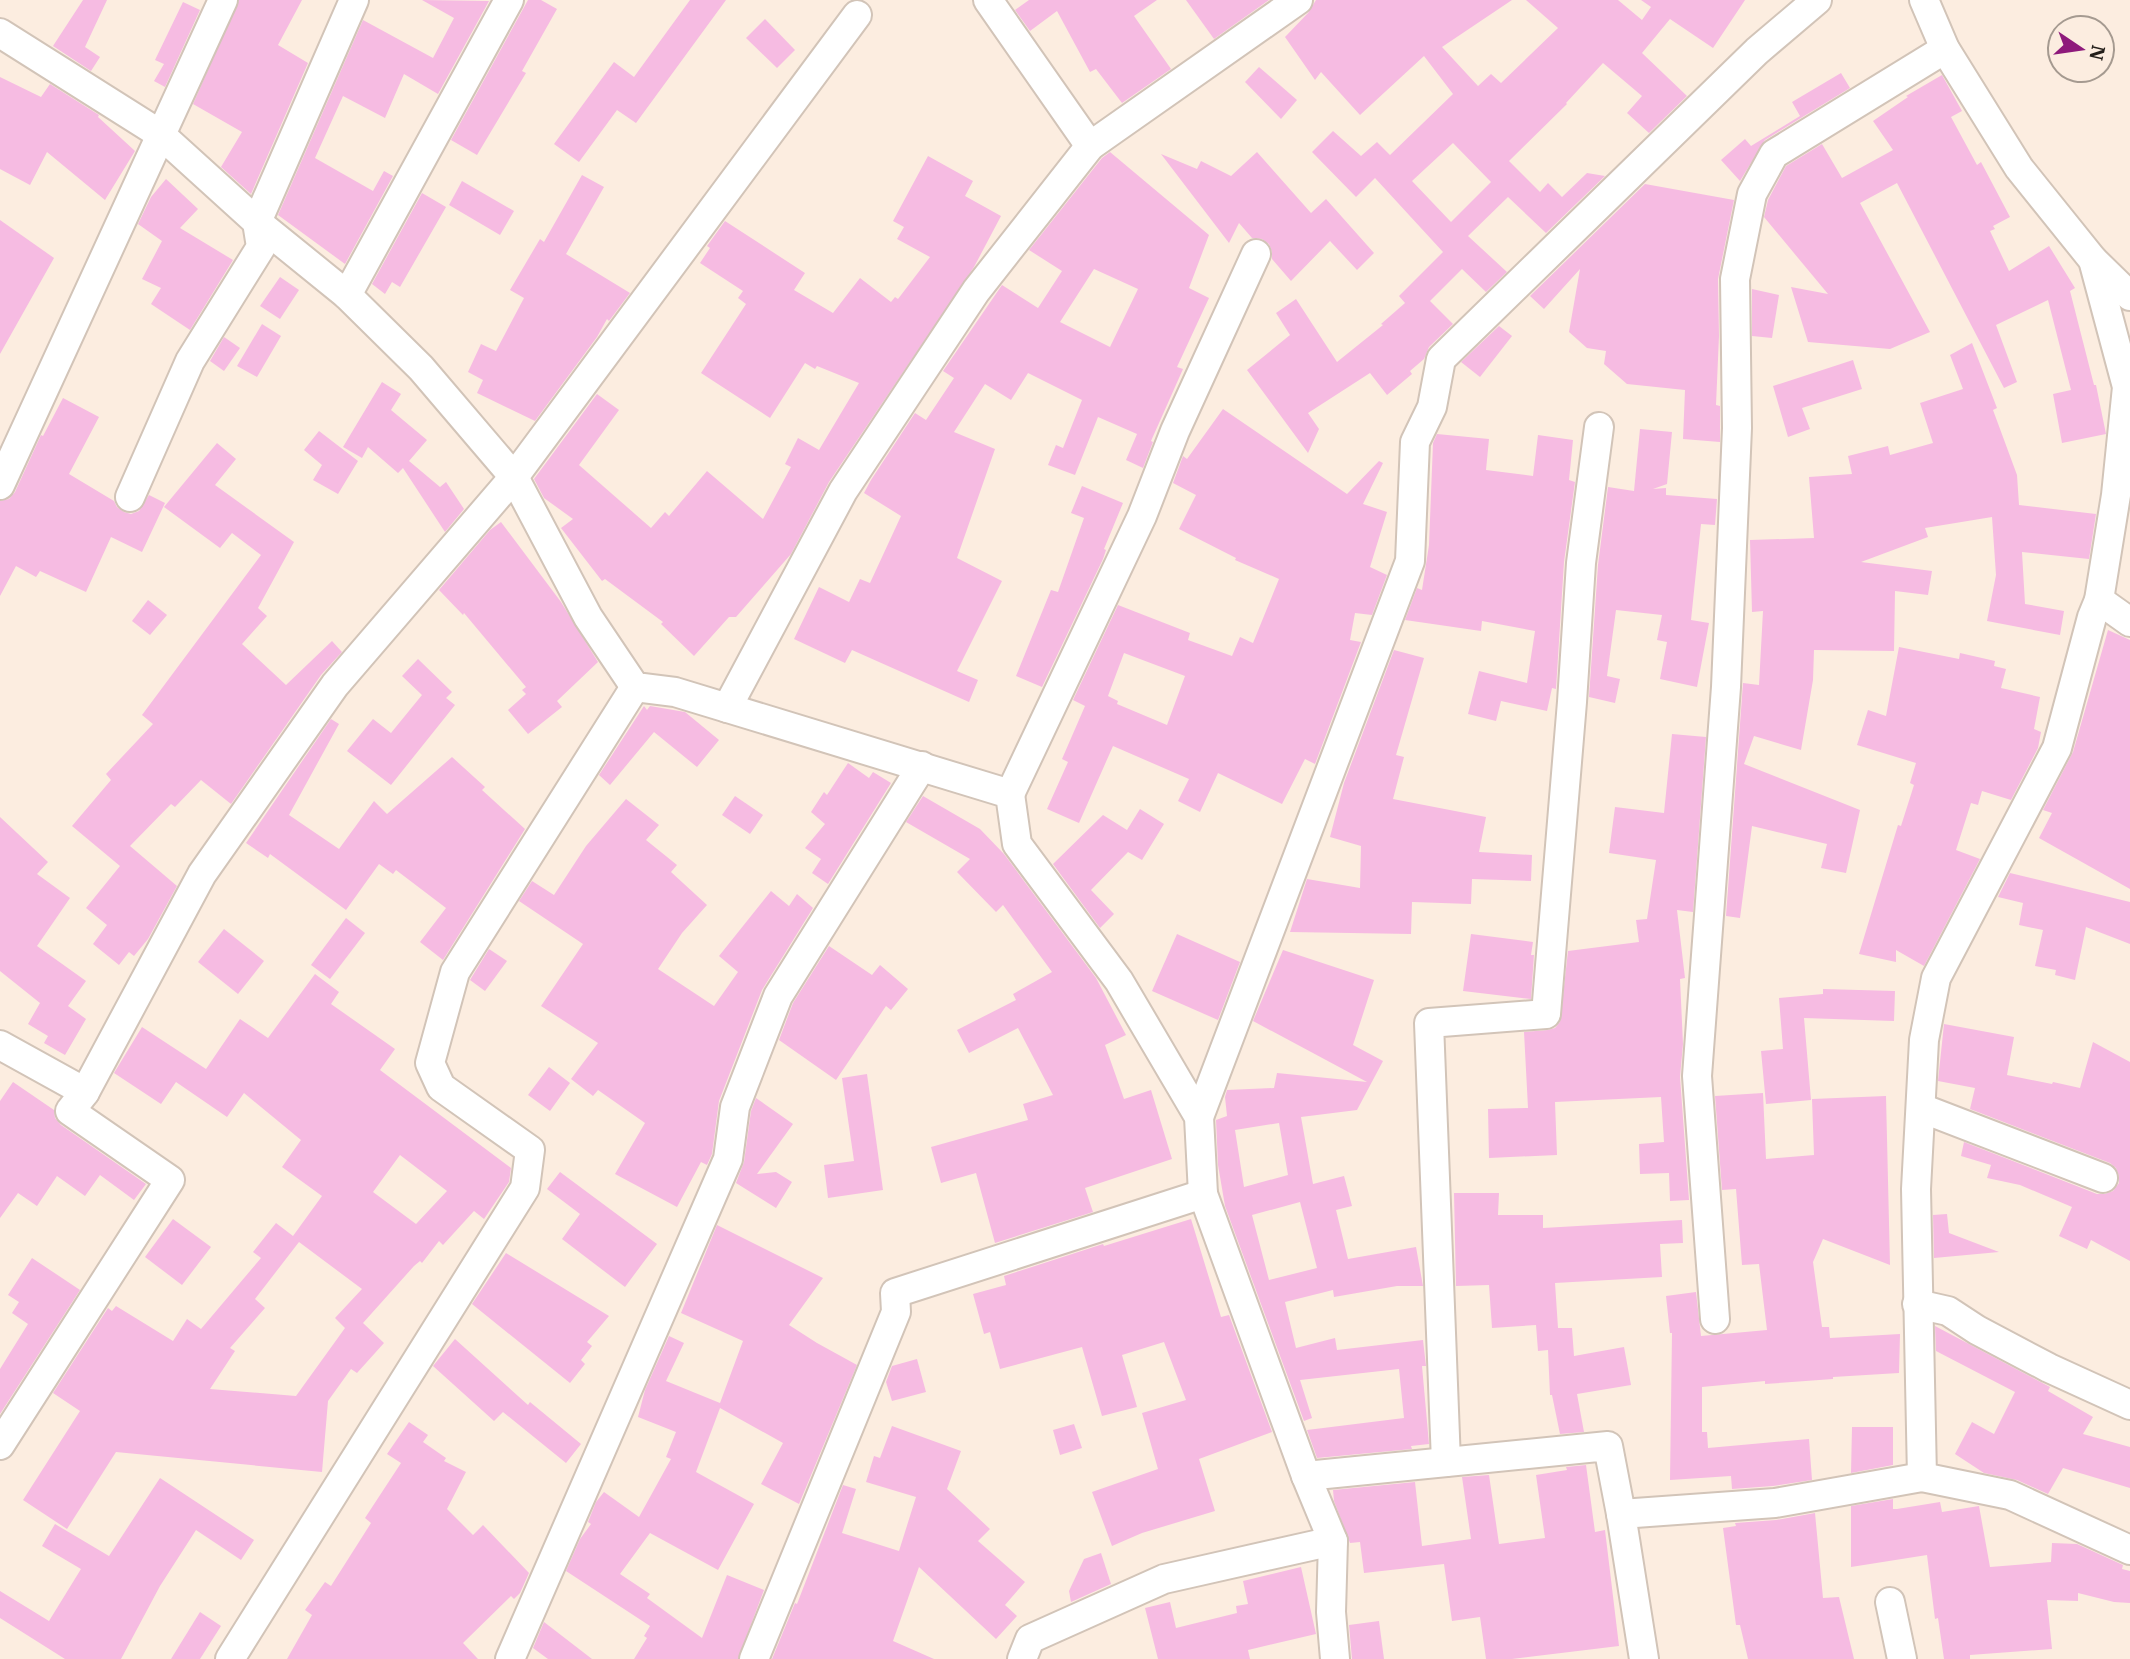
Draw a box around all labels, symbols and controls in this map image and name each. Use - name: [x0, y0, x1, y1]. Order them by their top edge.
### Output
- north arrow: [2046, 14, 2116, 84]
- text: N: [2084, 43, 2111, 63]

